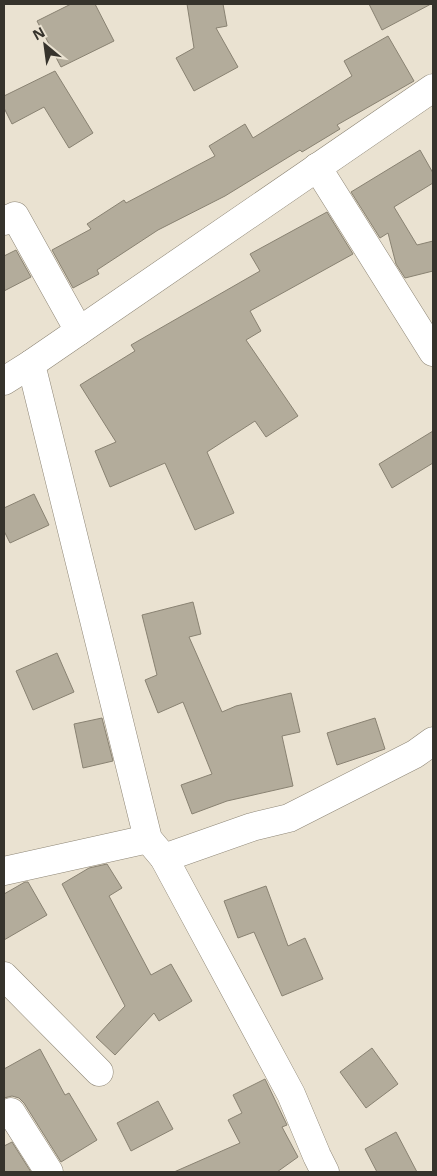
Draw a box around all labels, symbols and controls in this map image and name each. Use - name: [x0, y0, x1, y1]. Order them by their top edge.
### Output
- north arrow: [20, 20, 70, 70]
- text: N: [29, 22, 48, 44]

